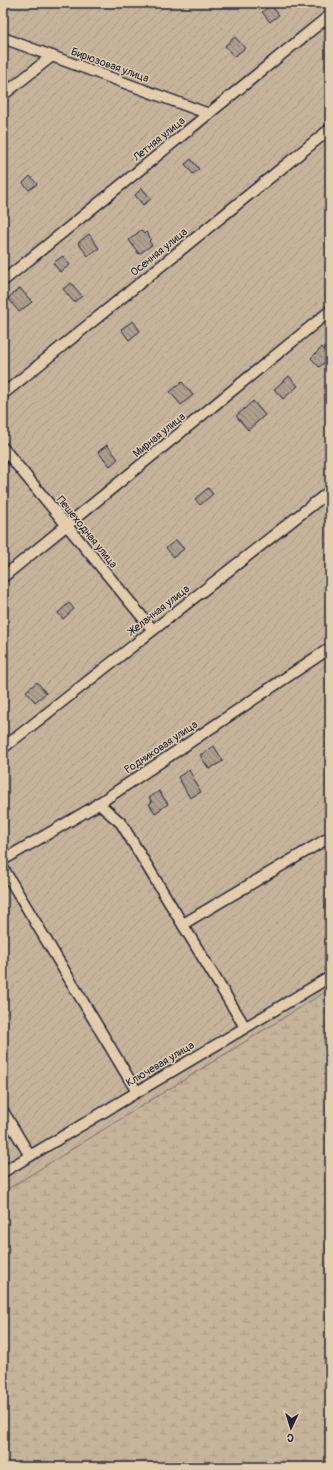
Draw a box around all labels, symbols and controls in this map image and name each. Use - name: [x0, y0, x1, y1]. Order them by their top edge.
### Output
- street label: Бирюзовая улица: [69, 45, 151, 85]
- street label: Летняя улица: [130, 114, 188, 165]
- street label: Осенняя улица: [128, 225, 190, 279]
- street label: Мирная улица: [130, 410, 188, 460]
- street label: Пешеходная улица: [54, 493, 120, 571]
- street label: Желанная улица: [124, 582, 192, 639]
- street label: Родниковая улица: [122, 718, 200, 776]
- street label: Ключевая улица: [124, 1039, 196, 1089]
- north arrow: [271, 1408, 311, 1448]
- text: С: [286, 1431, 294, 1444]

